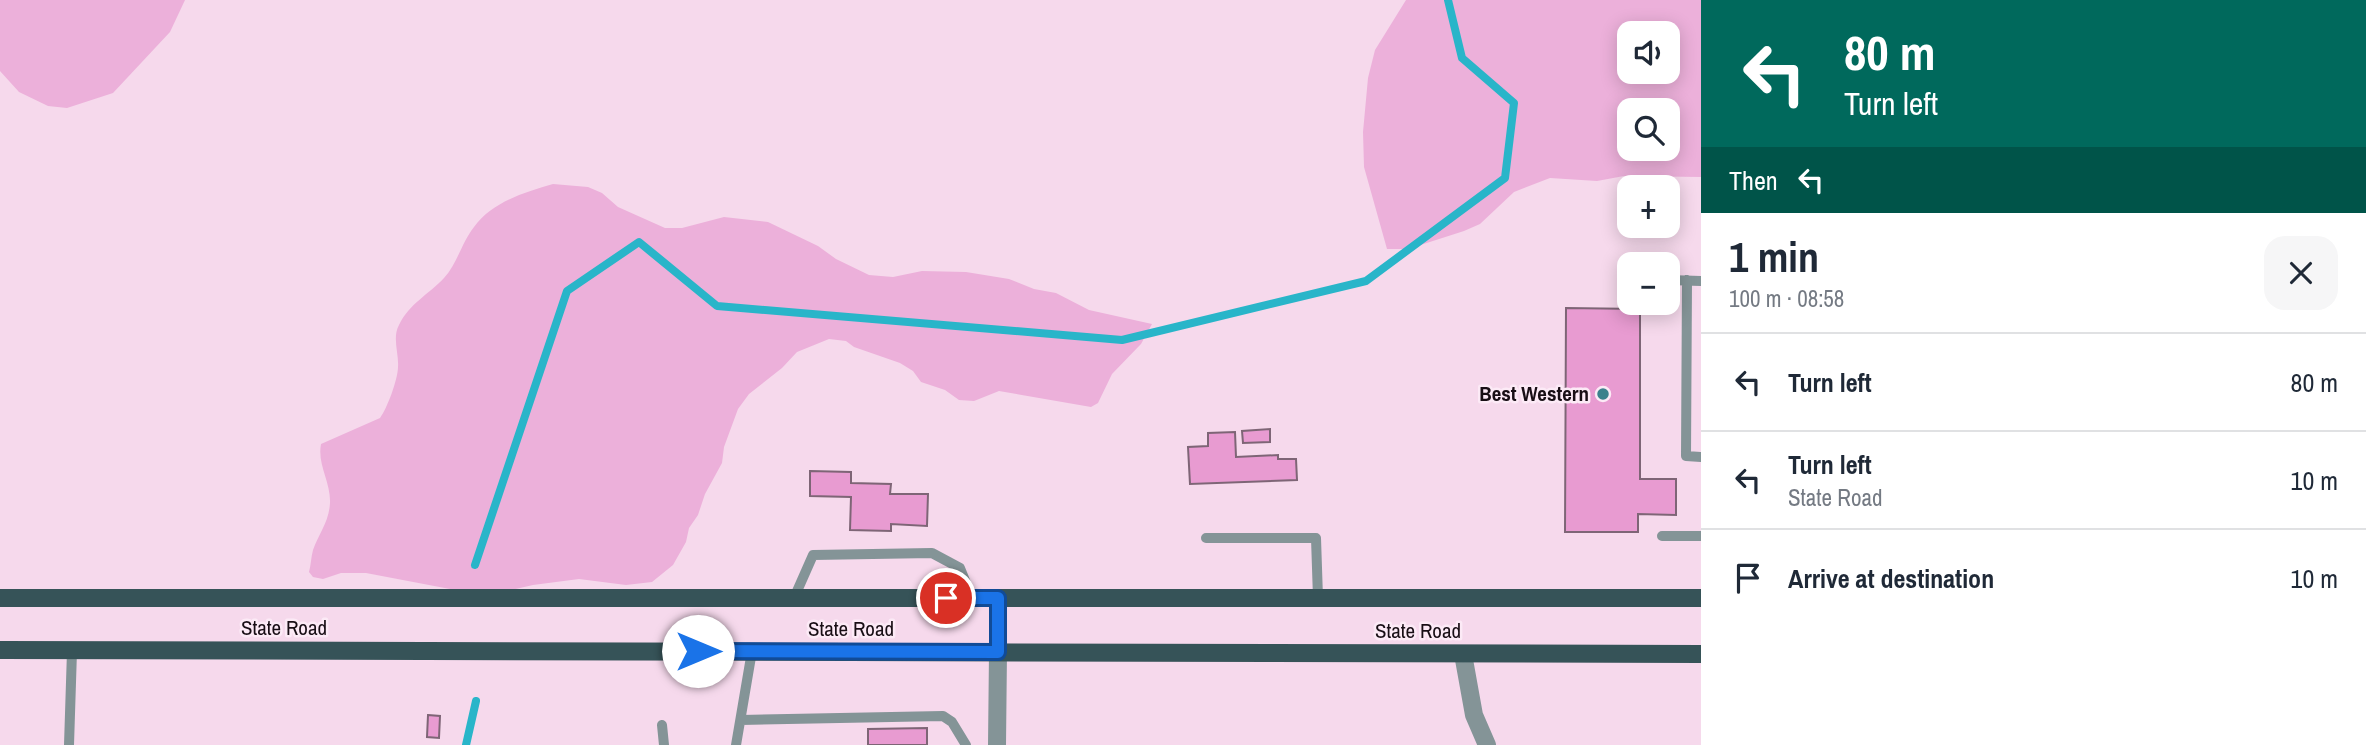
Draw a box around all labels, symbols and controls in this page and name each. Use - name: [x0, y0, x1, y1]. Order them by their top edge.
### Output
- text: 80 m: [1844, 19, 1936, 85]
- map controls: [1617, 21, 1680, 315]
- button: sound: [1617, 21, 1680, 84]
- icon: left: [1729, 28, 1820, 119]
- text: Turn left: [1844, 82, 1938, 125]
- button: search: [1617, 98, 1680, 161]
- icon: left: [1792, 161, 1830, 199]
- text: Then: [1729, 163, 1778, 198]
- button: +: [1617, 175, 1680, 238]
- text: 1 min: [1729, 229, 1819, 285]
- button: close: [2264, 236, 2338, 310]
- button: −: [1617, 252, 1680, 315]
- text: 100 m · 08:58: [1729, 283, 1844, 314]
- icon: left: [1729, 363, 1767, 401]
- text: Turn left: [1788, 365, 1872, 400]
- text: 80 m: [2291, 365, 2338, 400]
- place label: Best Western: [1479, 379, 1589, 408]
- marker: Best Western: [1595, 386, 1611, 402]
- text: Turn left: [1788, 447, 1872, 482]
- icon: left: [1729, 461, 1767, 499]
- text: 10 m: [2291, 463, 2338, 498]
- text: State Road: [1788, 482, 1882, 513]
- icon: arrive: [1729, 559, 1767, 597]
- text: Arrive at destination: [1788, 561, 1994, 596]
- text: 10 m: [2291, 561, 2338, 596]
- pin: [916, 568, 976, 628]
- icon: arrive: [927, 579, 965, 617]
- street label: State Road: [241, 613, 327, 642]
- position arrow: [661, 614, 735, 688]
- street label: State Road: [808, 614, 894, 643]
- street label: State Road: [1375, 616, 1461, 645]

